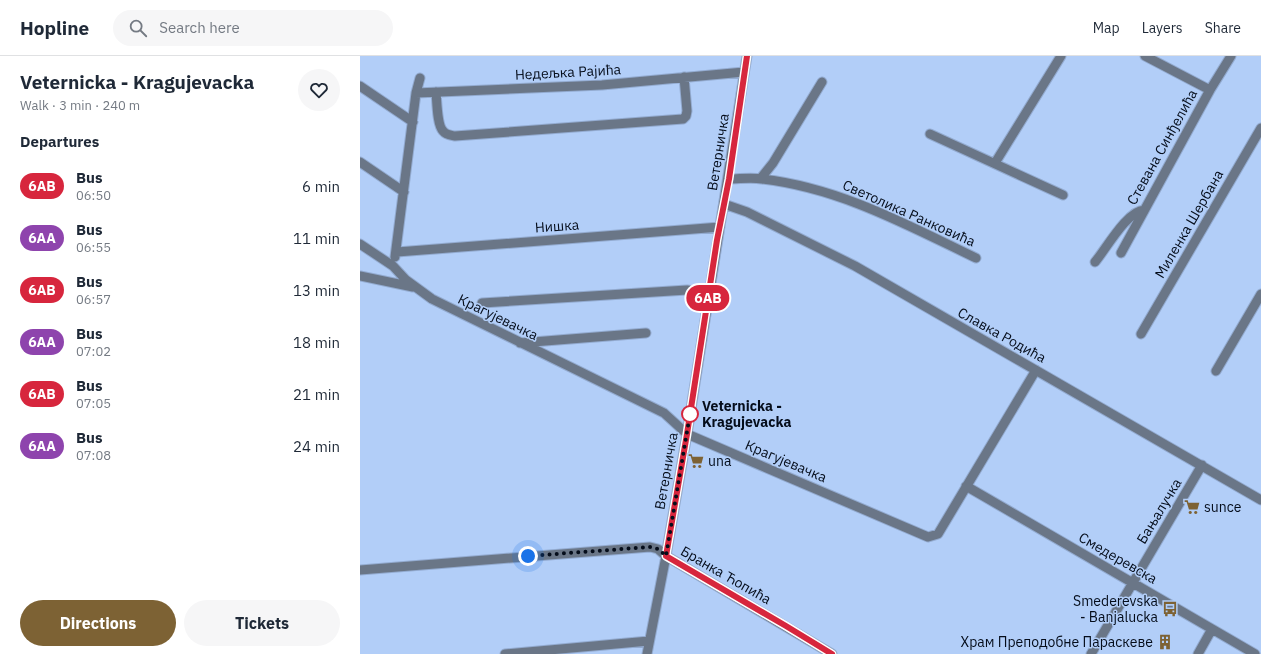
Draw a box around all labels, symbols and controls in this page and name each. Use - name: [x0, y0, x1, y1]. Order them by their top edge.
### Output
- search box: [113, 10, 393, 46]
- text: Hopline: [20, 16, 89, 40]
- icon: search: [127, 17, 149, 39]
- text: Search here: [159, 18, 240, 37]
- text: Map: [1093, 19, 1120, 37]
- text: Layers: [1142, 19, 1183, 37]
- text: Share: [1205, 19, 1241, 37]
- street label: Недељка Рајића: [514, 60, 622, 84]
- button: heart: [298, 69, 340, 111]
- text: Veternicka - Kragujevacka: [20, 70, 254, 94]
- street label: Стевана Синђелића: [1123, 86, 1201, 208]
- text: Walk · 3 min · 240 m: [20, 97, 140, 114]
- street label: Ветерничка: [703, 112, 733, 192]
- text: Departures: [20, 132, 99, 151]
- street label: Миленка Шербана: [1151, 166, 1228, 281]
- text: Bus: [76, 168, 103, 187]
- street label: Светолика Ранковића: [840, 176, 979, 251]
- text: 6AB: [28, 177, 56, 195]
- text: 6 min: [302, 177, 340, 196]
- text: 06:50: [76, 187, 111, 204]
- street label: Нишка: [534, 215, 580, 237]
- text: Bus: [76, 220, 103, 239]
- text: 6AA: [28, 229, 56, 247]
- text: 11 min: [293, 229, 340, 248]
- text: 06:55: [76, 239, 111, 256]
- text: Bus: [76, 272, 103, 291]
- text: 6AB: [28, 281, 56, 299]
- text: 13 min: [293, 281, 340, 300]
- line badge: 6AB: [685, 285, 731, 311]
- text: 6AB: [694, 289, 722, 307]
- street label: Крагујевачка: [455, 290, 541, 344]
- text: 06:57: [76, 291, 111, 308]
- street label: Славка Родића: [955, 303, 1050, 367]
- text: Bus: [76, 324, 103, 343]
- text: 6AA: [28, 333, 56, 351]
- text: 18 min: [293, 333, 340, 352]
- text: 07:02: [76, 343, 111, 360]
- text: Bus: [76, 376, 103, 395]
- text: 6AB: [28, 385, 56, 403]
- text: 21 min: [293, 385, 340, 404]
- text: 07:05: [76, 395, 111, 412]
- place label: Veternicka - Kragujevacka: [702, 397, 791, 431]
- marker: Veternicka - Kragujevacka: [681, 405, 699, 423]
- text: Bus: [76, 428, 103, 447]
- street label: Ветерничка: [650, 431, 682, 511]
- street label: Крагујевачка: [742, 436, 830, 486]
- text: 6AA: [28, 437, 56, 455]
- text: 24 min: [293, 437, 340, 456]
- text: 07:08: [76, 447, 111, 464]
- supermarket icon: una: [687, 452, 705, 470]
- place label: una: [708, 452, 732, 470]
- street label: Бањалучка: [1132, 475, 1186, 547]
- supermarket icon: sunce: [1183, 498, 1201, 516]
- place label: sunce: [1204, 498, 1242, 516]
- street label: Смедеревска: [1075, 528, 1161, 588]
- street label: Бранка Ћопића: [677, 542, 775, 608]
- your location: [518, 546, 538, 566]
- place label: Smederevska - Banjalucka: [1073, 592, 1159, 626]
- button: Directions: [20, 600, 176, 646]
- button: Tickets: [184, 600, 340, 646]
- bus stop icon: Smederevska - Banjalucka: [1161, 600, 1179, 618]
- place label: Храм Преподобне Параскеве: [961, 633, 1153, 651]
- building icon: Храм Преподобне Параскеве: [1156, 633, 1174, 651]

